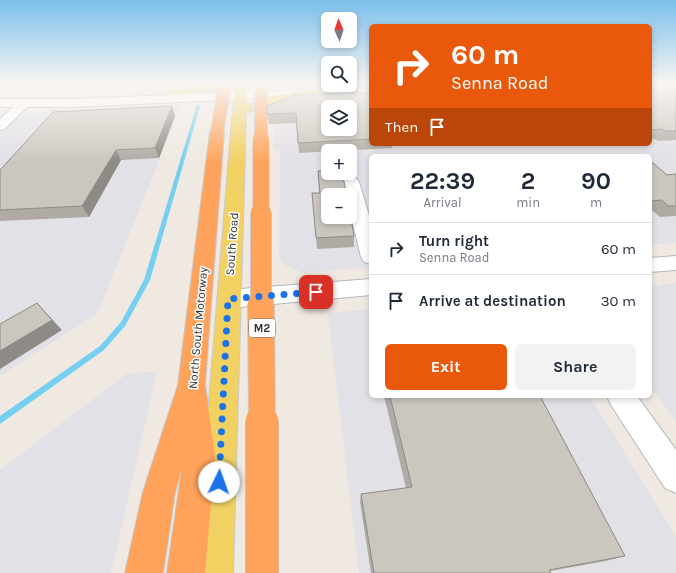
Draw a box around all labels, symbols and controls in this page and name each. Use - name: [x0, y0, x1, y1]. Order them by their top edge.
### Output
- north arrow: [321, 12, 357, 48]
- map controls: [321, 12, 357, 224]
- text: 60 m: [451, 38, 519, 71]
- icon: right: [385, 40, 437, 92]
- button: search: [321, 56, 357, 92]
- text: Senna Road: [451, 72, 548, 94]
- button: layers: [321, 100, 357, 136]
- icon: arrive: [426, 116, 448, 138]
- text: Then: [385, 118, 418, 136]
- button: +: [321, 144, 357, 180]
- text: 22:39: [410, 167, 475, 195]
- text: 2: [521, 167, 535, 195]
- text: 90: [581, 167, 611, 195]
- button: −: [321, 188, 357, 224]
- text: Arrival: [424, 195, 462, 210]
- text: min: [516, 195, 540, 210]
- text: m: [590, 195, 602, 210]
- street label: South Road: [223, 212, 241, 276]
- text: Turn right: [419, 232, 489, 250]
- icon: right: [385, 238, 407, 260]
- text: 60 m: [601, 240, 636, 258]
- text: Senna Road: [419, 250, 489, 265]
- street label: North South Motorway: [186, 266, 210, 390]
- pin: [299, 275, 333, 309]
- icon: arrive: [305, 281, 327, 303]
- icon: arrive: [385, 290, 407, 312]
- text: Arrive at destination: [419, 292, 566, 310]
- text: 30 m: [601, 292, 636, 310]
- road number: M2: [249, 319, 275, 337]
- button: Exit: [385, 344, 507, 390]
- button: Share: [515, 344, 636, 390]
- position arrow: [198, 461, 240, 503]

